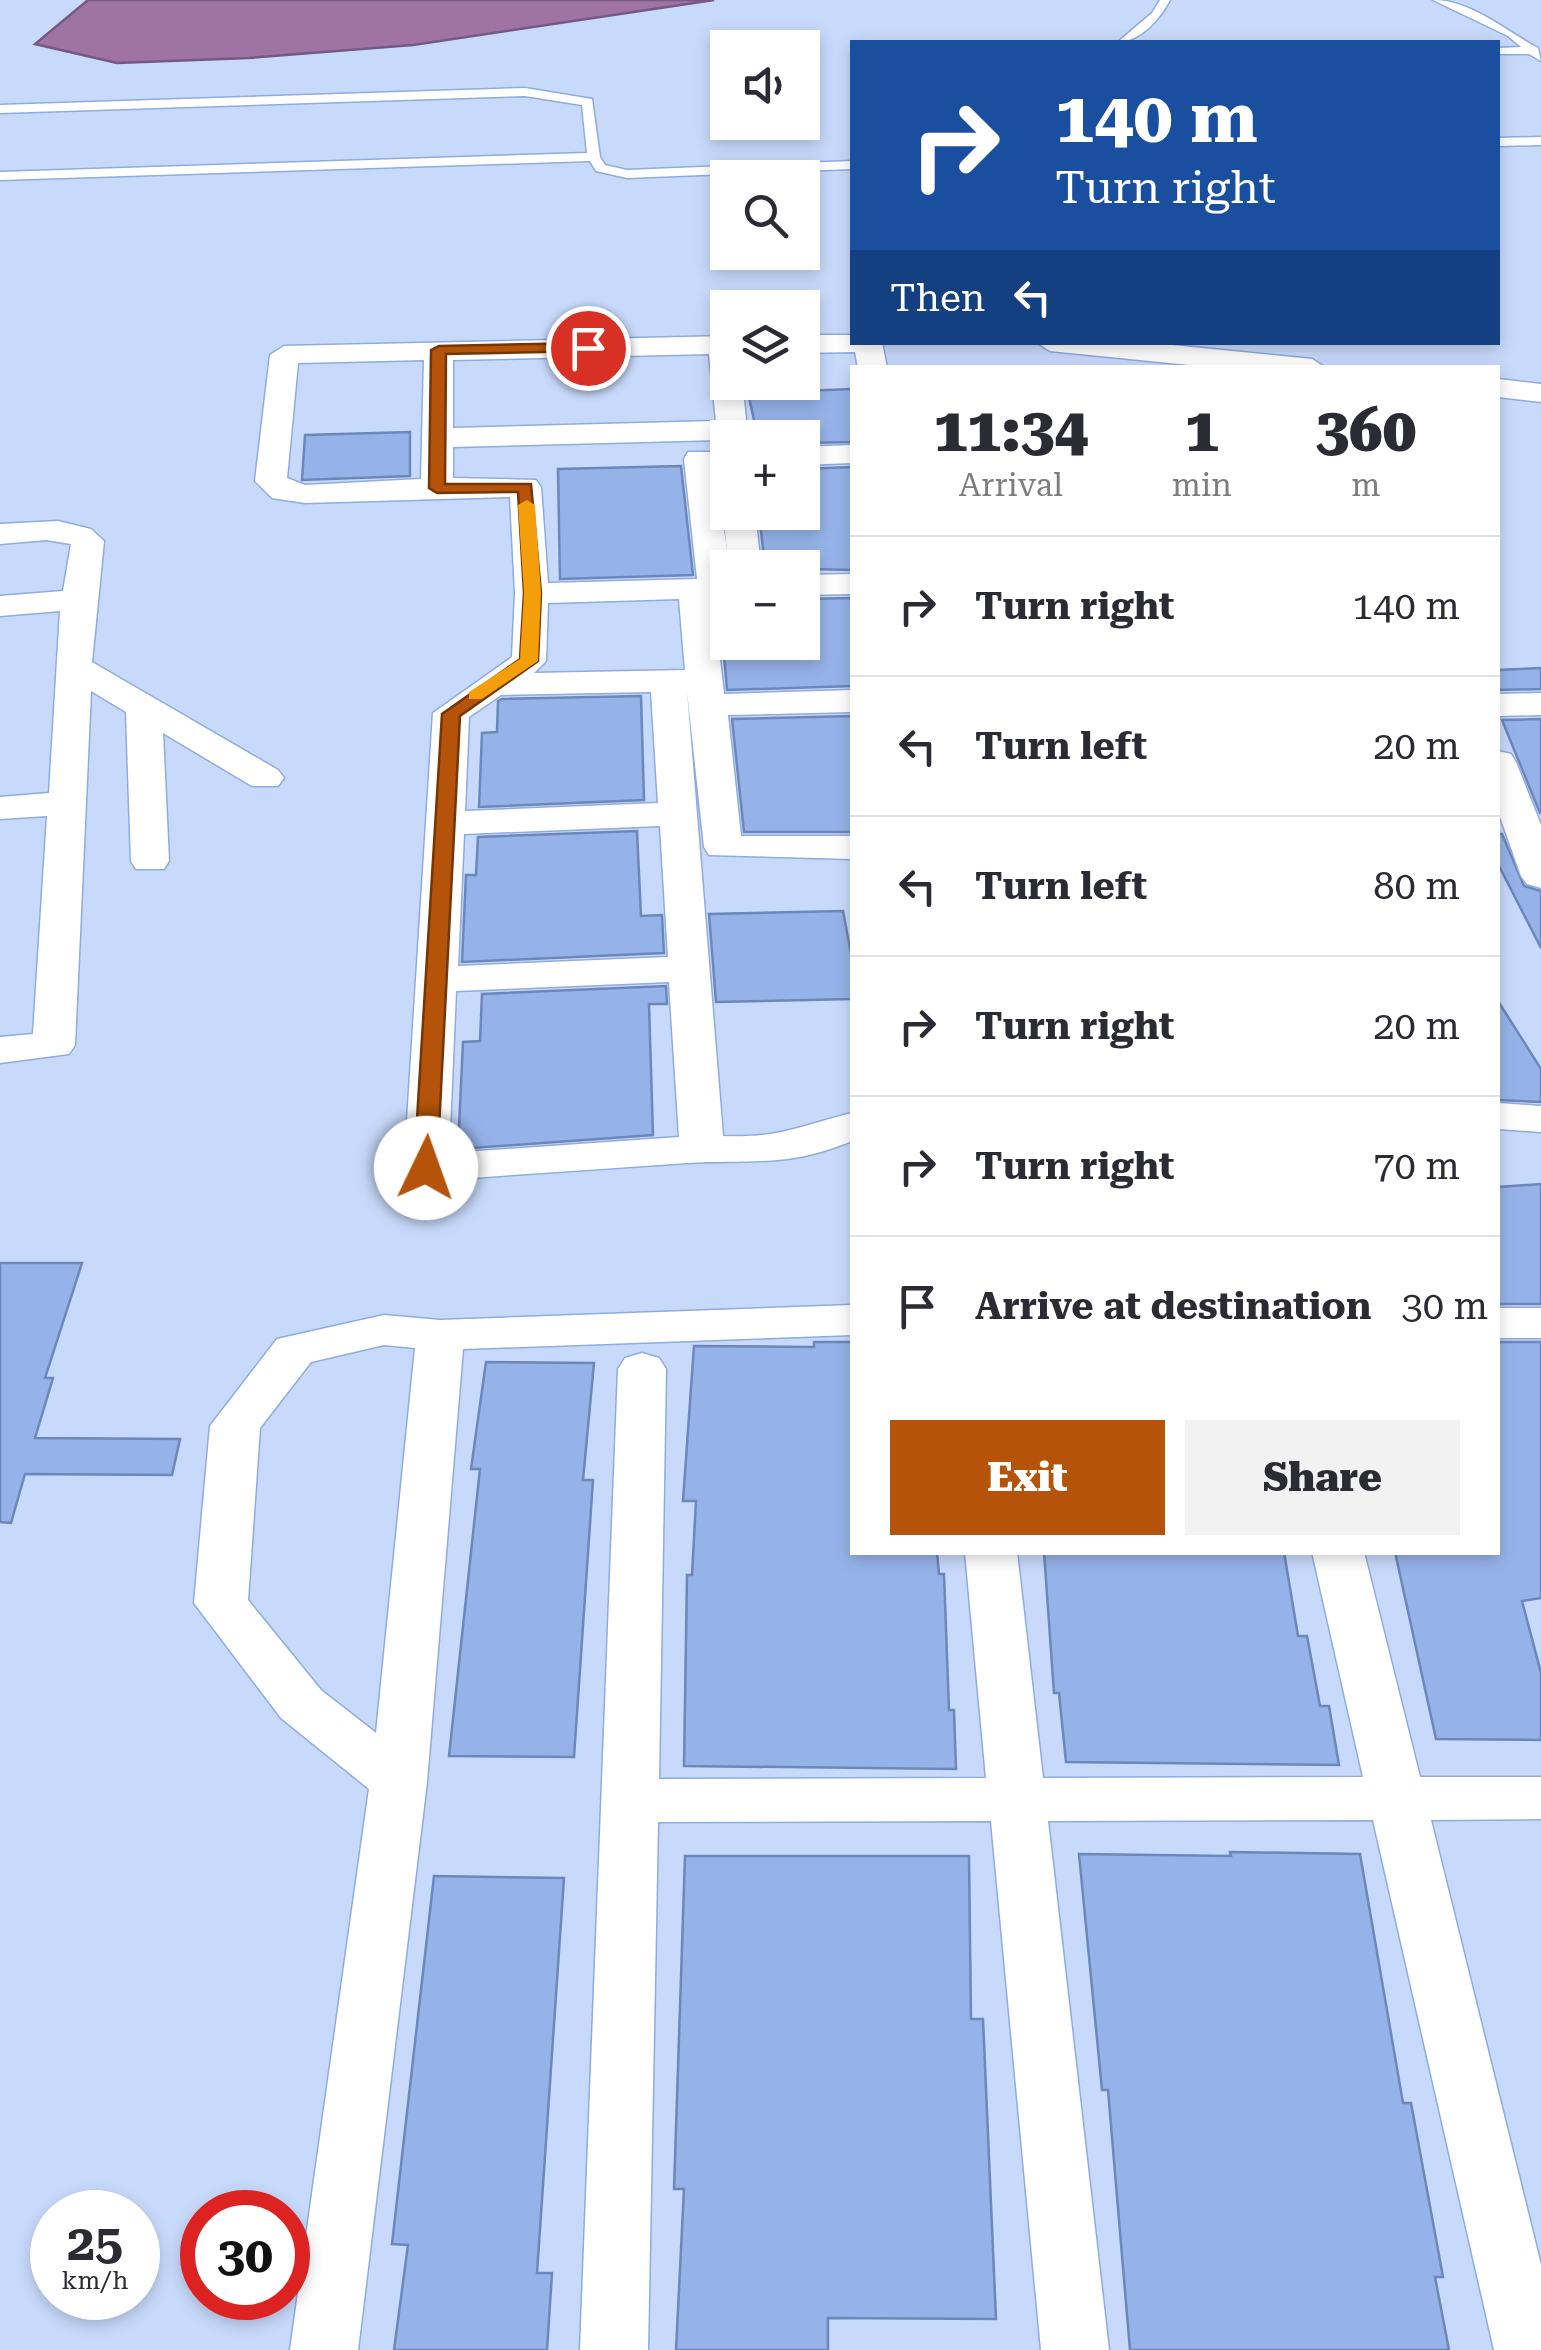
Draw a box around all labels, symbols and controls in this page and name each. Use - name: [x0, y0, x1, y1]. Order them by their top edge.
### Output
- map controls: [710, 30, 820, 660]
- button: sound: [710, 30, 820, 140]
- text: 140 m: [1055, 77, 1258, 159]
- icon: right: [890, 80, 1020, 210]
- button: search: [710, 160, 820, 270]
- text: Turn right: [1055, 161, 1276, 214]
- icon: left: [1005, 270, 1060, 325]
- text: Then: [890, 276, 985, 320]
- button: layers: [710, 290, 820, 400]
- pin: [546, 306, 631, 391]
- icon: arrive: [561, 321, 616, 376]
- text: 11:34: [934, 395, 1088, 466]
- text: 1: [1185, 395, 1219, 466]
- text: 360: [1315, 395, 1416, 466]
- button: +: [710, 420, 820, 530]
- text: Arrival: [959, 466, 1063, 504]
- text: min: [1172, 466, 1232, 504]
- text: m: [1351, 466, 1380, 504]
- button: −: [710, 550, 820, 660]
- icon: right: [890, 579, 945, 634]
- text: Turn right: [975, 584, 1174, 628]
- text: 140 m: [1352, 584, 1460, 628]
- icon: left: [890, 719, 945, 774]
- text: Turn left: [975, 724, 1147, 768]
- text: 20 m: [1373, 724, 1460, 768]
- icon: left: [890, 859, 945, 914]
- text: Turn left: [975, 864, 1147, 908]
- text: 80 m: [1373, 864, 1460, 908]
- icon: right: [890, 999, 945, 1054]
- text: Turn right: [975, 1004, 1174, 1048]
- text: 20 m: [1373, 1004, 1460, 1048]
- position arrow: [374, 1116, 478, 1220]
- icon: right: [890, 1139, 945, 1194]
- text: Turn right: [975, 1144, 1174, 1188]
- text: 70 m: [1373, 1144, 1460, 1188]
- icon: arrive: [890, 1279, 945, 1334]
- text: Arrive at destination: [975, 1284, 1371, 1328]
- text: 30 m: [1401, 1284, 1488, 1328]
- button: Exit: [890, 1420, 1165, 1535]
- button: Share: [1185, 1420, 1460, 1535]
- speed limit sign: 30: [180, 2190, 310, 2320]
- text: 25: [67, 2214, 123, 2272]
- text: km/h: [62, 2266, 128, 2295]

